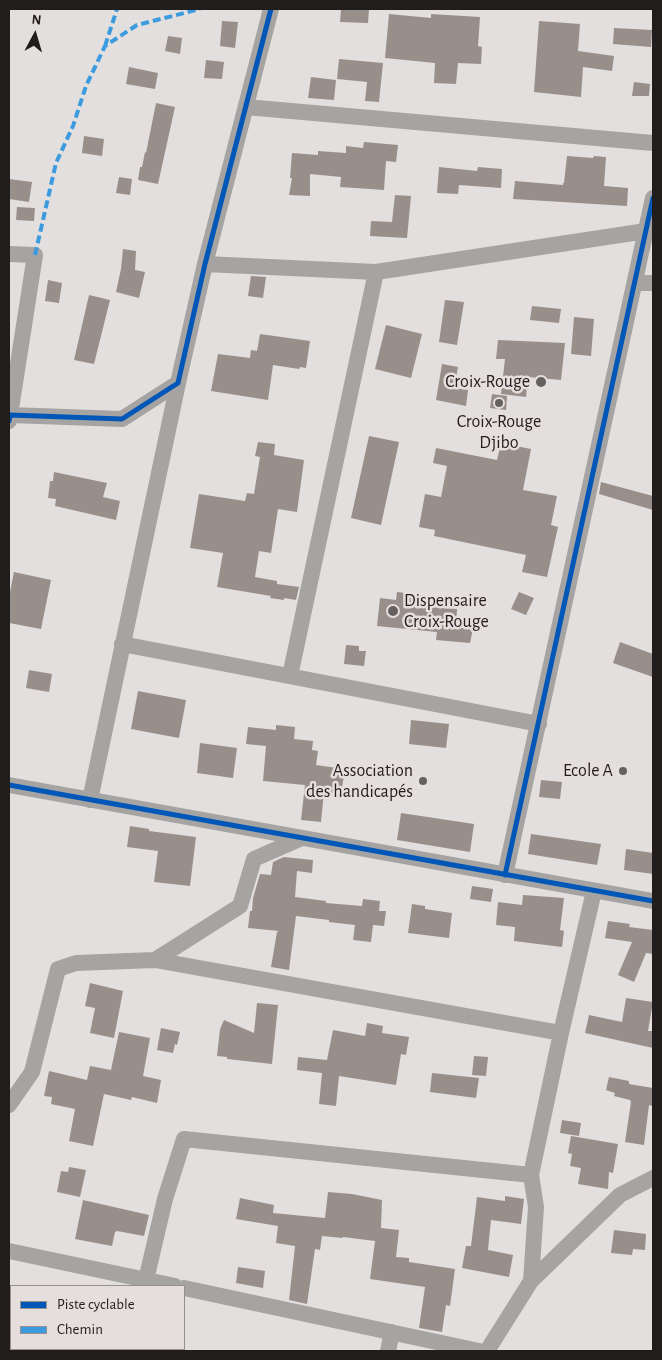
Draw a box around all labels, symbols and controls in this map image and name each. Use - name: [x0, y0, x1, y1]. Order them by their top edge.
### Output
- north arrow: [10, 10, 60, 60]
- text: N: [31, 13, 42, 28]
- place label: Croix-Rouge: [445, 371, 530, 393]
- marker: Croix-Rouge: [534, 375, 548, 389]
- marker: Croix-Rouge Djibo: [493, 397, 505, 409]
- place label: Croix-Rouge Djibo: [457, 411, 541, 454]
- place label: Dispensaire Croix-Rouge: [404, 590, 489, 632]
- marker: Dispensaire Croix-Rouge: [386, 604, 400, 618]
- place label: Association des handicapés: [306, 760, 413, 802]
- place label: Ecole A: [563, 760, 613, 782]
- marker: Ecole A: [617, 765, 629, 777]
- marker: Association des handicapés: [417, 775, 429, 787]
- legend: [10, 1285, 185, 1350]
- text: Piste cyclable: [57, 1297, 135, 1312]
- text: Chemin: [57, 1322, 103, 1337]

